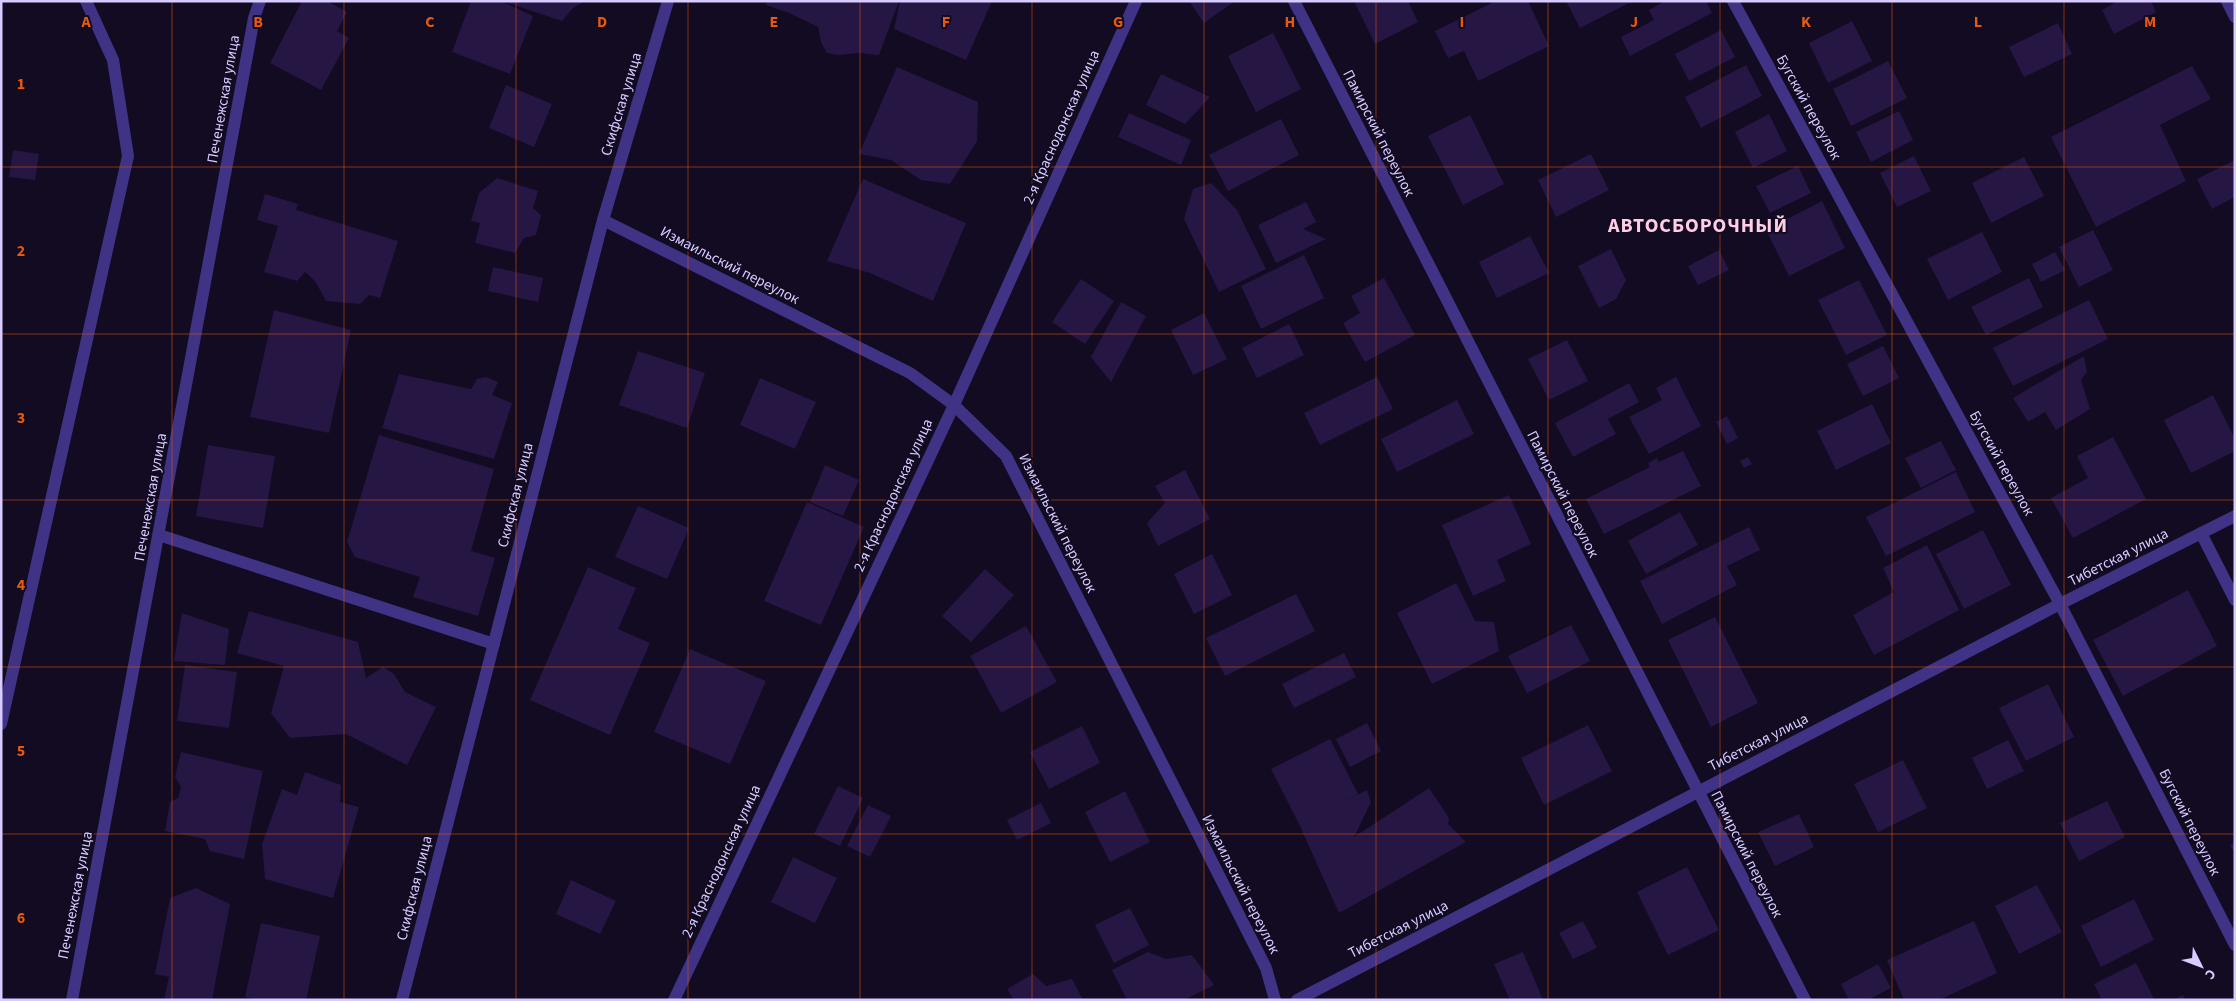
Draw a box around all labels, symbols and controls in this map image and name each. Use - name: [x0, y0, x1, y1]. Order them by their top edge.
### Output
- text: A: [80, 11, 91, 33]
- text: B: [253, 11, 263, 33]
- text: C: [425, 11, 435, 33]
- text: D: [597, 11, 607, 33]
- text: E: [770, 11, 778, 33]
- text: F: [942, 11, 950, 33]
- text: G: [1113, 11, 1123, 33]
- text: H: [1285, 11, 1295, 33]
- text: I: [1460, 11, 1464, 33]
- text: J: [1630, 11, 1638, 33]
- text: K: [1801, 11, 1811, 33]
- text: L: [1974, 11, 1982, 33]
- text: M: [2144, 11, 2156, 33]
- street label: Печенежская улица: [202, 33, 245, 165]
- street label: 2-я Краснодонская улица: [1018, 47, 1105, 208]
- street label: Скифская улица: [596, 50, 647, 158]
- street label: Бугский переулок: [1771, 51, 1846, 164]
- street label: Памирский переулок: [1337, 66, 1420, 201]
- text: 1: [17, 73, 25, 95]
- district label: АВТОСБОРОЧНЫЙ: [1607, 212, 1788, 240]
- street label: Измаильский переулок: [656, 221, 804, 310]
- text: 2: [17, 240, 25, 262]
- text: 3: [17, 407, 25, 429]
- street label: Бугский переулок: [1964, 407, 2039, 520]
- street label: 2-я Краснодонская улица: [849, 415, 938, 575]
- street label: Памирский переулок: [1521, 427, 1604, 562]
- street label: Печенежская улица: [129, 431, 172, 563]
- street label: Скифская улица: [492, 441, 539, 550]
- street label: Измаильский переулок: [1013, 450, 1102, 597]
- street label: Тибетская улица: [2065, 523, 2172, 592]
- text: 4: [17, 574, 26, 596]
- street label: Тибетская улица: [1705, 708, 1812, 777]
- text: 5: [17, 740, 25, 762]
- street label: Бугский переулок: [2154, 765, 2226, 880]
- street label: 2-я Краснодонская улица: [677, 781, 766, 941]
- street label: Памирский переулок: [1705, 787, 1788, 922]
- street label: Измаильский переулок: [1196, 811, 1285, 958]
- street label: Печенежская улица: [53, 829, 98, 961]
- street label: Скифская улица: [391, 834, 438, 943]
- street label: Тибетская улица: [1345, 895, 1452, 964]
- text: 6: [17, 907, 25, 929]
- north arrow: [2176, 941, 2226, 991]
- text: С: [2200, 964, 2220, 984]

